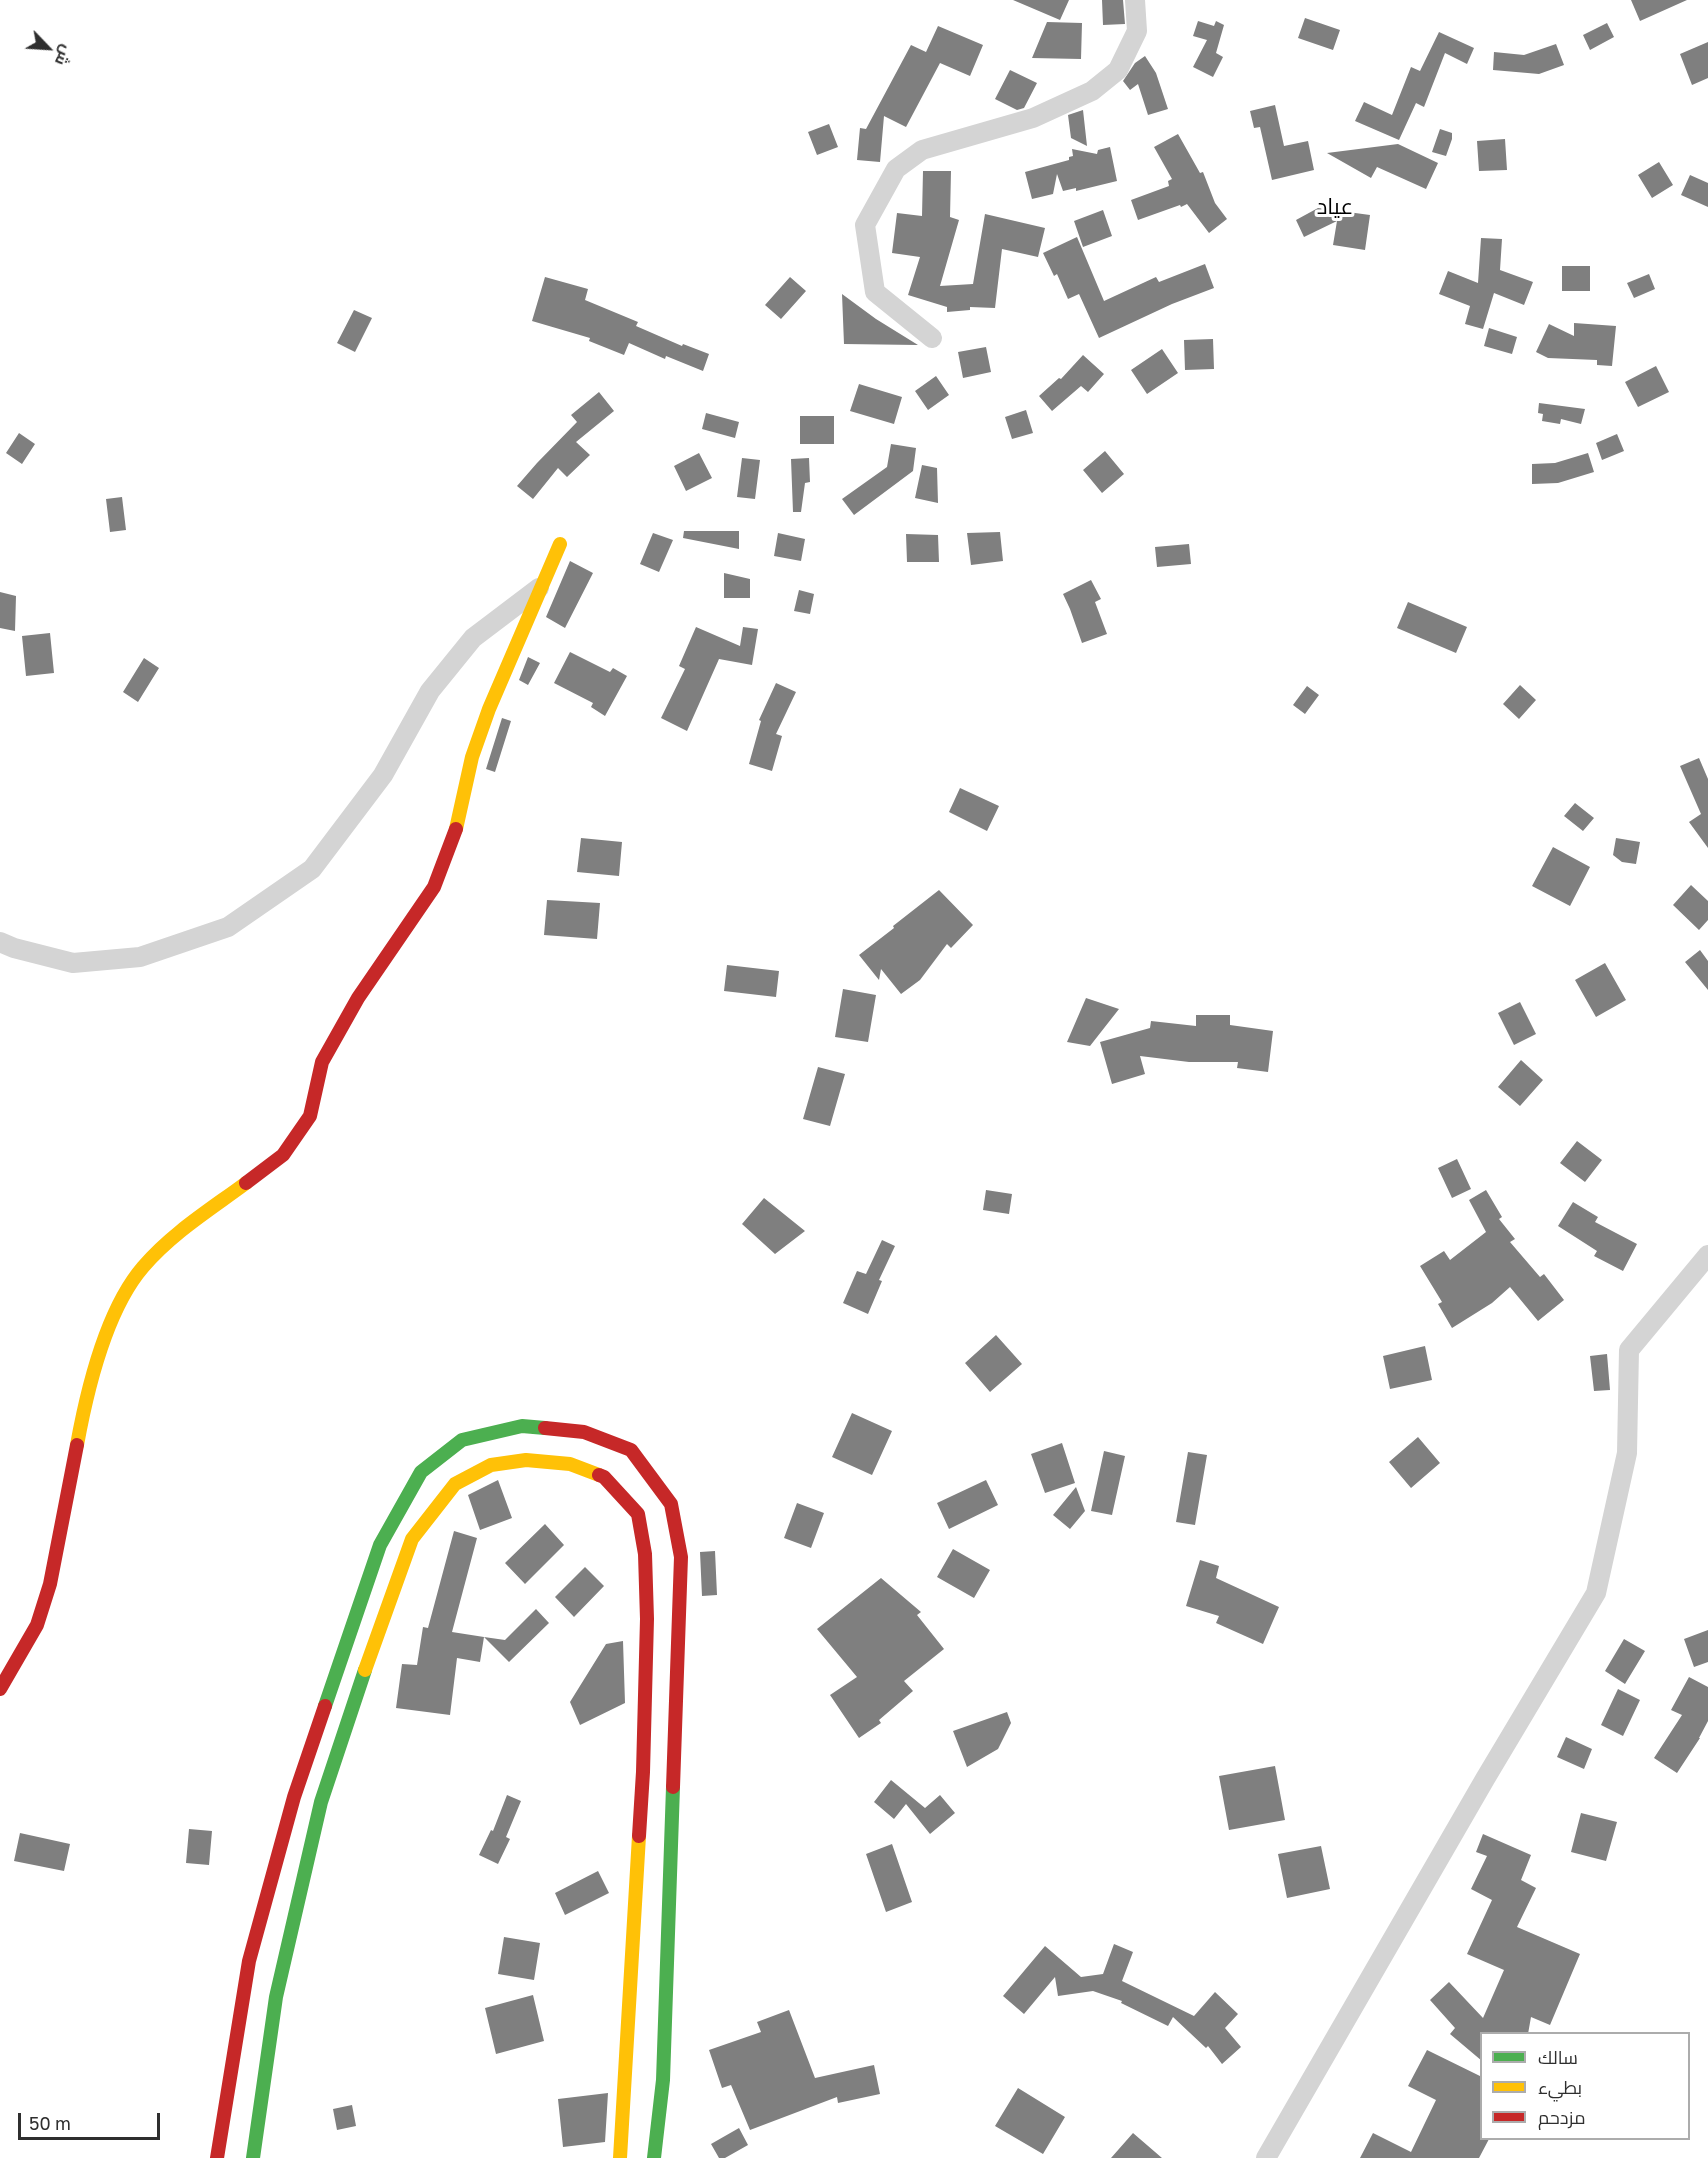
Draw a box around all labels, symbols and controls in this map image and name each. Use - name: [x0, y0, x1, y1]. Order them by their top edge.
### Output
- north arrow: [18, 18, 78, 78]
- text: ش: [51, 42, 78, 69]
- district label: عياد: [1317, 194, 1353, 220]
- legend: [1480, 2032, 1690, 2140]
- text: سالك: [1538, 2046, 1578, 2068]
- text: بطيء: [1538, 2076, 1582, 2098]
- scale bar: [21, 2101, 164, 2139]
- text: مزدحم: [1538, 2106, 1586, 2128]
- text: 50 m: [29, 2112, 71, 2134]

